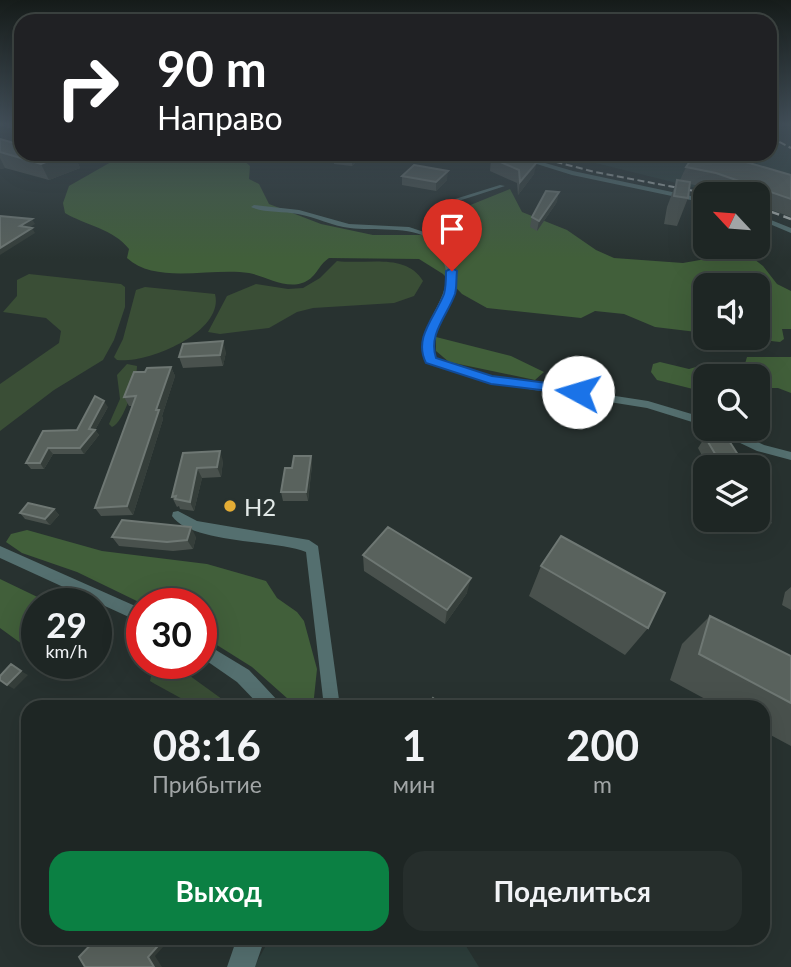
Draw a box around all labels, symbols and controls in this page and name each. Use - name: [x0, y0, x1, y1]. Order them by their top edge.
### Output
- text: 90 m: [157, 39, 267, 97]
- icon: right: [42, 42, 133, 133]
- text: Направо: [157, 98, 283, 137]
- north arrow: [693, 182, 770, 259]
- map controls: [693, 182, 770, 532]
- pin: [422, 199, 482, 271]
- icon: arrive: [433, 210, 471, 248]
- button: sound: [693, 273, 770, 350]
- position arrow: [541, 355, 615, 429]
- button: search: [693, 364, 770, 441]
- button: layers: [693, 455, 770, 532]
- place label: H2: [244, 492, 276, 521]
- marker: H2: [222, 498, 238, 514]
- speed limit sign: 30: [126, 588, 217, 679]
- text: 29: [46, 603, 87, 645]
- text: km/h: [45, 640, 88, 662]
- text: 08:16: [153, 720, 261, 770]
- text: 1: [402, 720, 426, 770]
- text: 200: [566, 720, 639, 770]
- text: Прибытие: [152, 770, 262, 798]
- text: мин: [393, 770, 435, 798]
- text: m: [593, 770, 612, 798]
- button: Выход: [49, 851, 389, 931]
- button: Поделиться: [403, 851, 742, 931]

